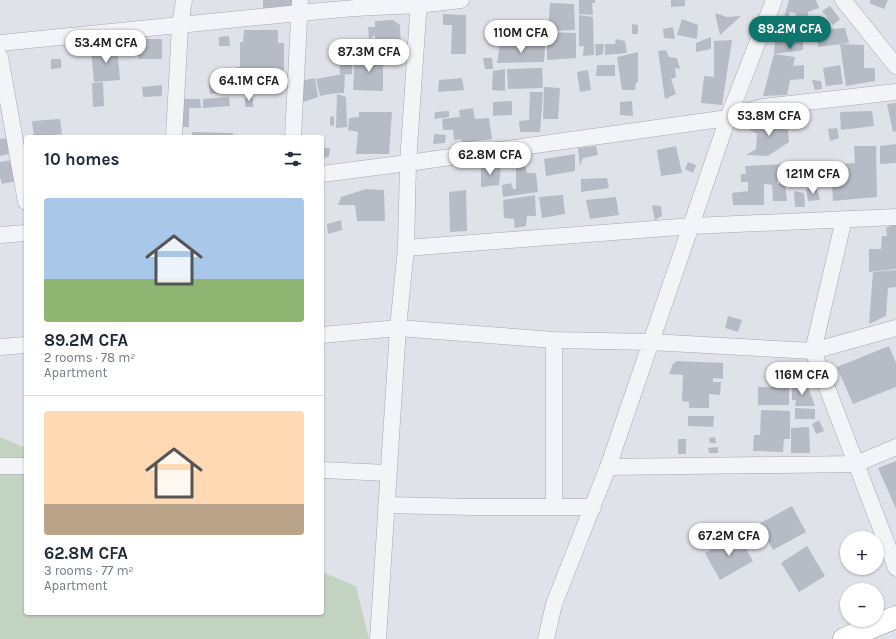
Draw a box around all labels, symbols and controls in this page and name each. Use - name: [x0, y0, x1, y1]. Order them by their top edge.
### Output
- pin: 89.2M CFA: [744, 16, 836, 50]
- pin: 110M CFA: [480, 20, 562, 54]
- text: 89.2M CFA: [758, 21, 822, 36]
- text: 110M CFA: [494, 25, 548, 40]
- pin: 53.4M CFA: [60, 30, 152, 64]
- text: 53.4M CFA: [74, 35, 138, 50]
- pin: 87.3M CFA: [323, 39, 415, 73]
- text: 87.3M CFA: [337, 44, 401, 59]
- pin: 64.1M CFA: [203, 68, 295, 102]
- text: 64.1M CFA: [219, 73, 279, 88]
- pin: 53.8M CFA: [723, 103, 815, 137]
- text: 53.8M CFA: [737, 108, 801, 123]
- pin: 62.8M CFA: [444, 142, 536, 176]
- text: 62.8M CFA: [458, 147, 522, 162]
- icon: filters: [282, 148, 304, 170]
- text: 10 homes: [44, 149, 119, 169]
- pin: 121M CFA: [772, 161, 854, 195]
- text: 121M CFA: [786, 166, 840, 181]
- icon: home: [138, 224, 210, 296]
- text: 89.2M CFA: [44, 330, 128, 350]
- text: 2 rooms · 78 m²: [44, 350, 136, 365]
- pin: 116M CFA: [761, 362, 843, 396]
- text: Apartment: [44, 365, 107, 380]
- text: 116M CFA: [775, 367, 829, 382]
- icon: home: [138, 437, 210, 509]
- pin: 67.2M CFA: [683, 523, 775, 557]
- text: 67.2M CFA: [698, 528, 760, 543]
- map controls: [840, 531, 884, 627]
- button: +: [840, 531, 884, 575]
- text: 62.8M CFA: [44, 543, 128, 563]
- text: 3 rooms · 77 m²: [44, 563, 134, 578]
- text: Apartment: [44, 578, 107, 593]
- button: −: [840, 583, 884, 627]

